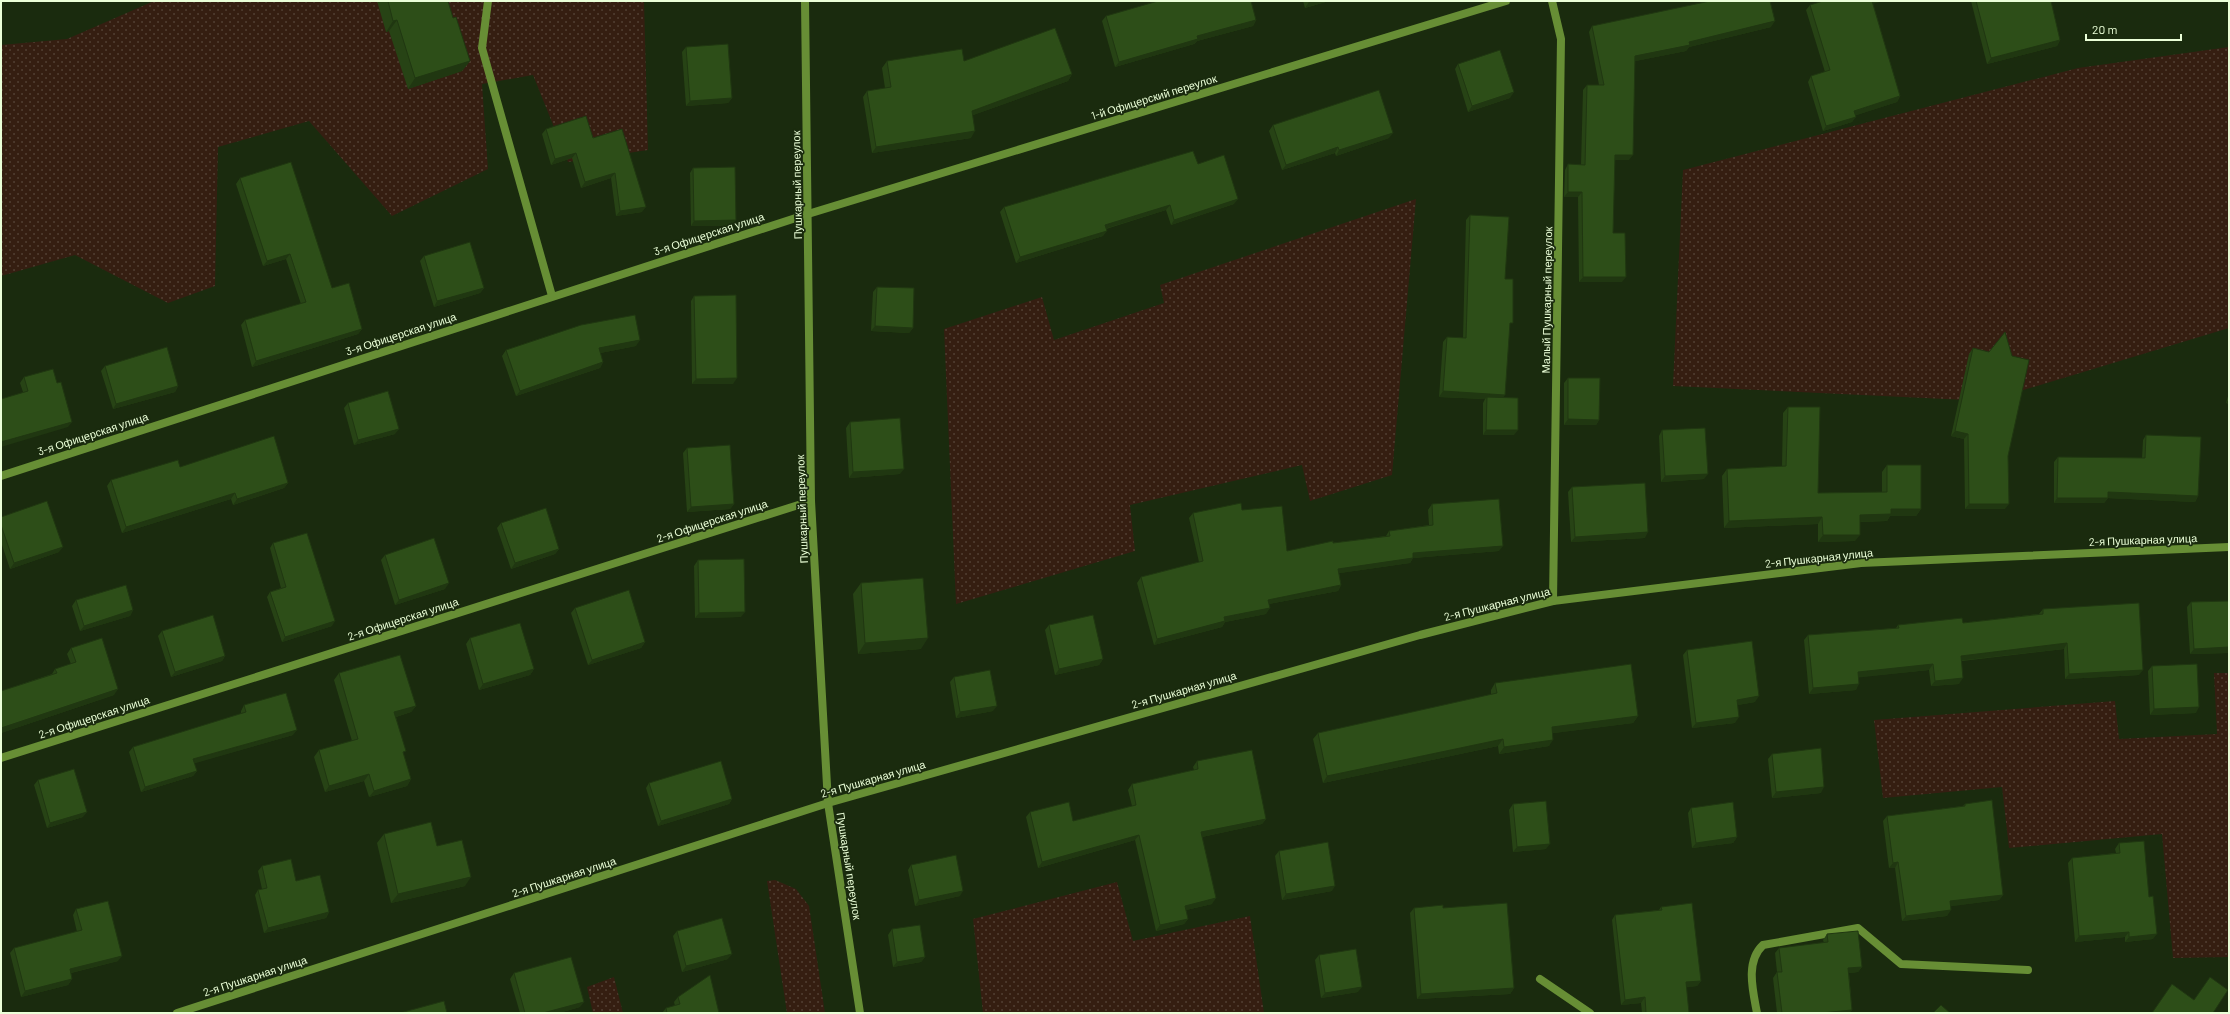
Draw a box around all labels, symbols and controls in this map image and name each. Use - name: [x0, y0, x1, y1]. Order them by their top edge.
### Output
- scale bar: [2086, 16, 2181, 42]
- text: 20 m: [2092, 22, 2118, 36]
- street label: 1-й Офицерский переулок: [1090, 71, 1218, 122]
- street label: Пушкарный переулок: [789, 130, 804, 239]
- street label: 3-я Офицерская улица: [652, 209, 767, 258]
- street label: Малый Пушкарный переулок: [1539, 226, 1554, 374]
- street label: 3-я Офицерская улица: [344, 309, 459, 358]
- street label: 3-я Офицерская улица: [36, 409, 151, 458]
- street label: Пушкарный переулок: [793, 454, 810, 564]
- street label: 2-я Офицерская улица: [655, 496, 770, 545]
- street label: 2-я Пушкарная улица: [2089, 531, 2198, 548]
- street label: 2-я Пушкарная улица: [1764, 545, 1874, 570]
- street label: 2-я Пушкарная улица: [1443, 584, 1552, 623]
- street label: 2-я Офицерская улица: [346, 594, 461, 643]
- street label: 2-я Пушкарная улица: [1130, 668, 1239, 711]
- street label: 2-я Офицерская улица: [37, 692, 152, 741]
- street label: 2-я Пушкарная улица: [819, 757, 928, 800]
- street label: Пушкарный переулок: [835, 811, 864, 921]
- street label: 2-я Пушкарная улица: [510, 853, 618, 899]
- street label: 2-я Пушкарная улица: [201, 952, 309, 998]

